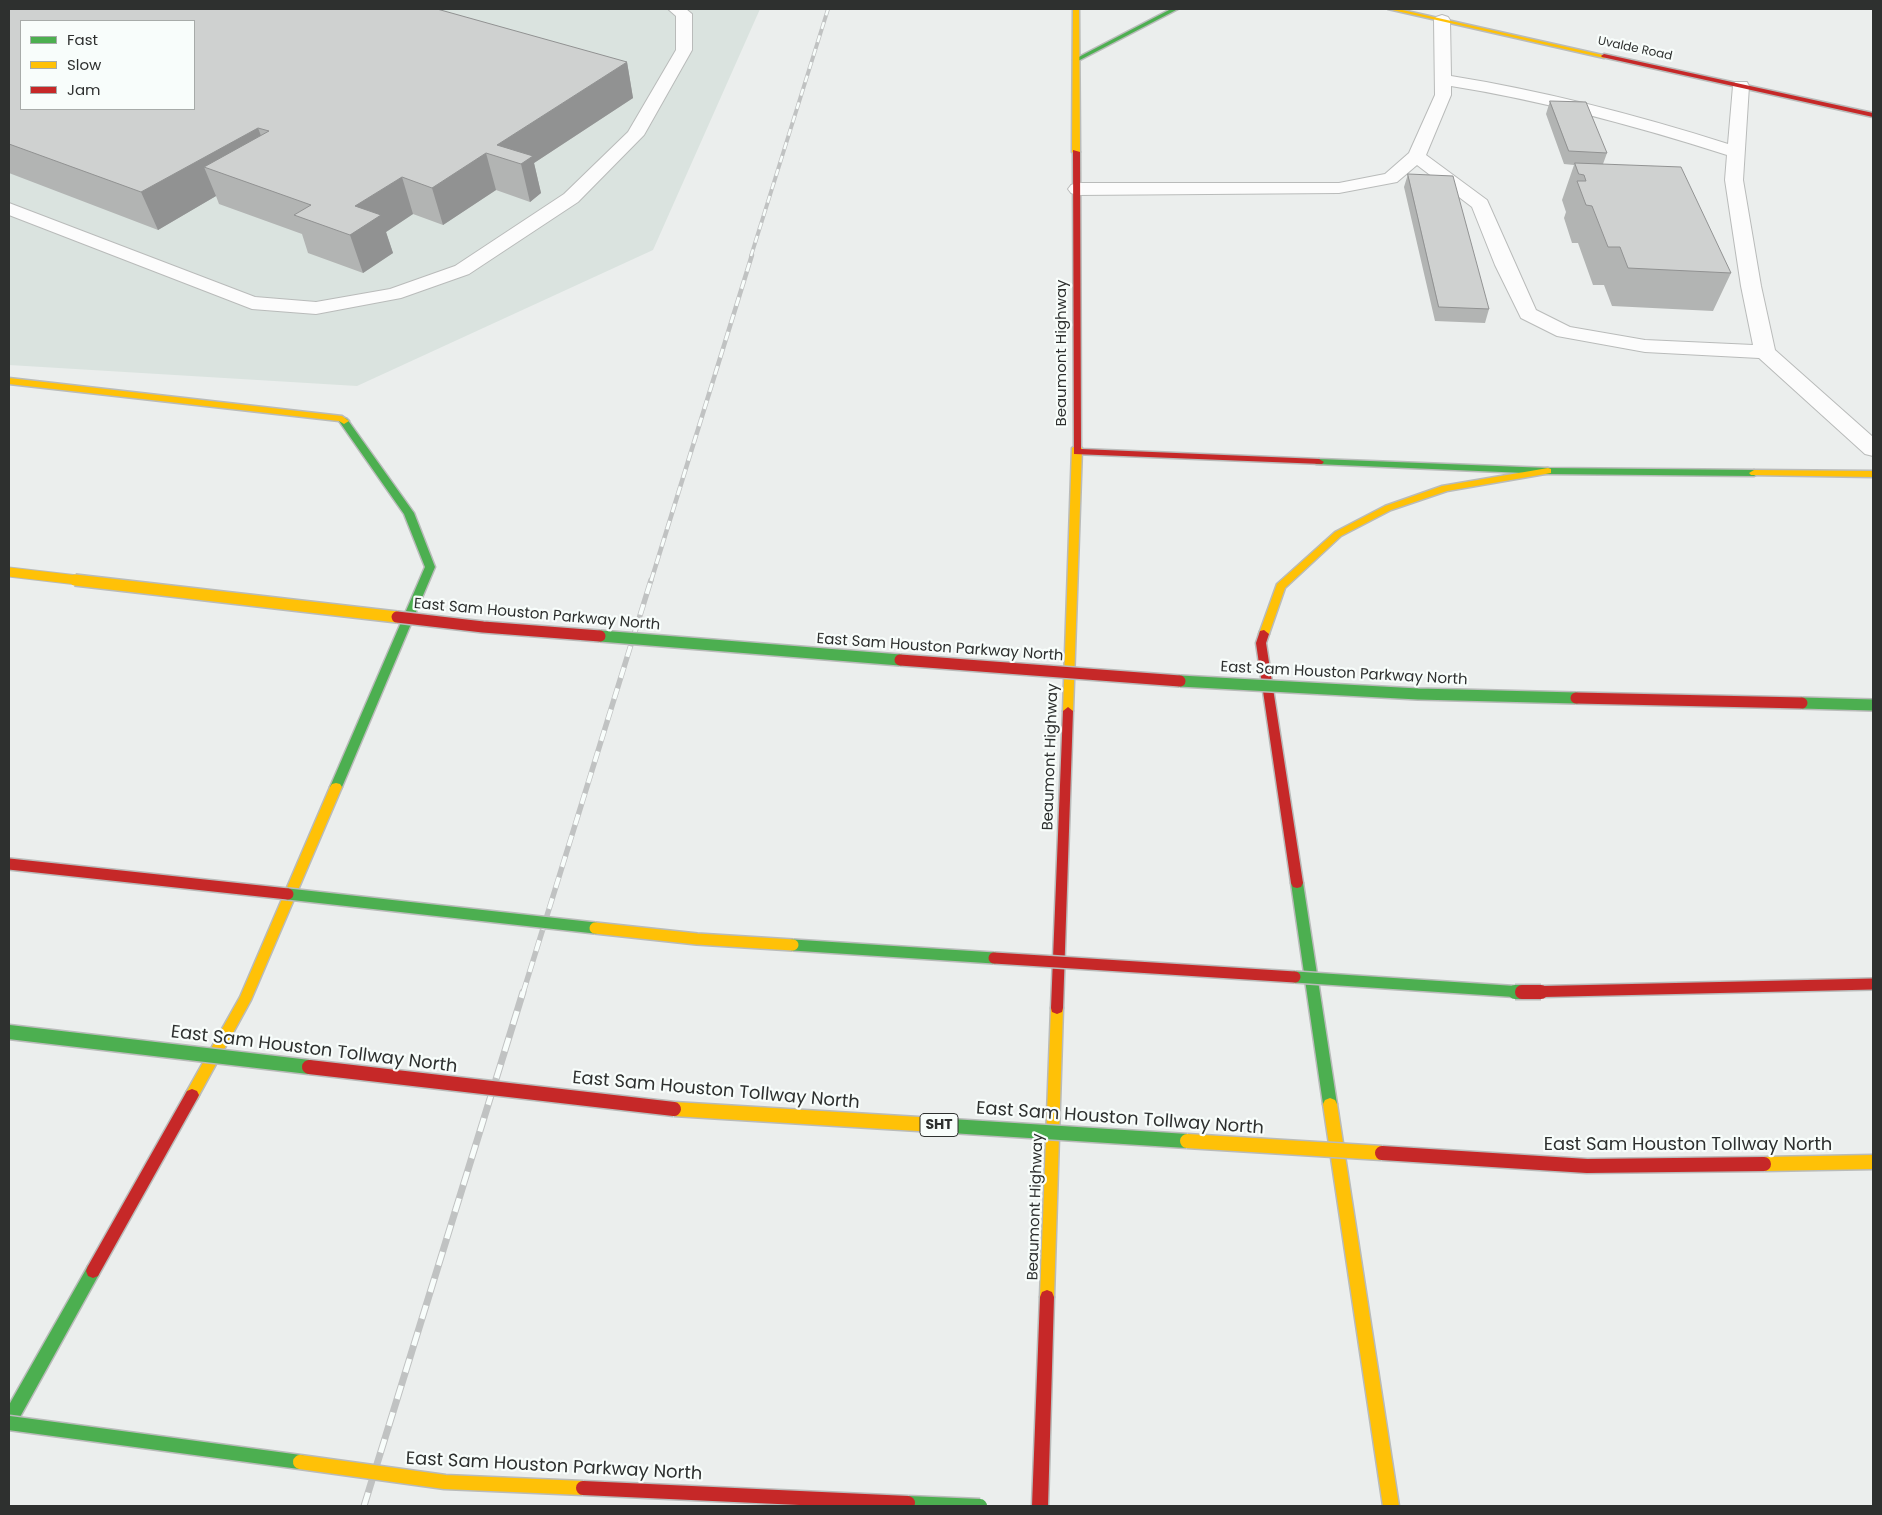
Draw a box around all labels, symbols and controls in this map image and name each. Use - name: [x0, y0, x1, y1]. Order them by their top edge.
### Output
- legend: [20, 20, 195, 110]
- text: Fast: [67, 29, 98, 50]
- street label: Uvalde Road: [1596, 34, 1674, 64]
- text: Slow: [67, 54, 101, 75]
- text: Jam: [67, 79, 101, 100]
- street label: Beaumont Highway: [1053, 279, 1071, 427]
- street label: East Sam Houston Parkway North: [413, 595, 661, 635]
- street label: East Sam Houston Parkway North: [816, 630, 1064, 666]
- street label: East Sam Houston Parkway North: [1220, 659, 1468, 689]
- street label: Beaumont Highway: [1039, 683, 1063, 831]
- street label: East Sam Houston Tollway North: [170, 1022, 458, 1078]
- street label: East Sam Houston Tollway North: [571, 1068, 861, 1114]
- street label: East Sam Houston Tollway North: [975, 1098, 1265, 1140]
- road number: SHT: [920, 1114, 958, 1136]
- street label: Beaumont Highway: [1024, 1133, 1048, 1281]
- street label: East Sam Houston Tollway North: [1544, 1134, 1832, 1156]
- street label: East Sam Houston Parkway North: [405, 1448, 703, 1486]

